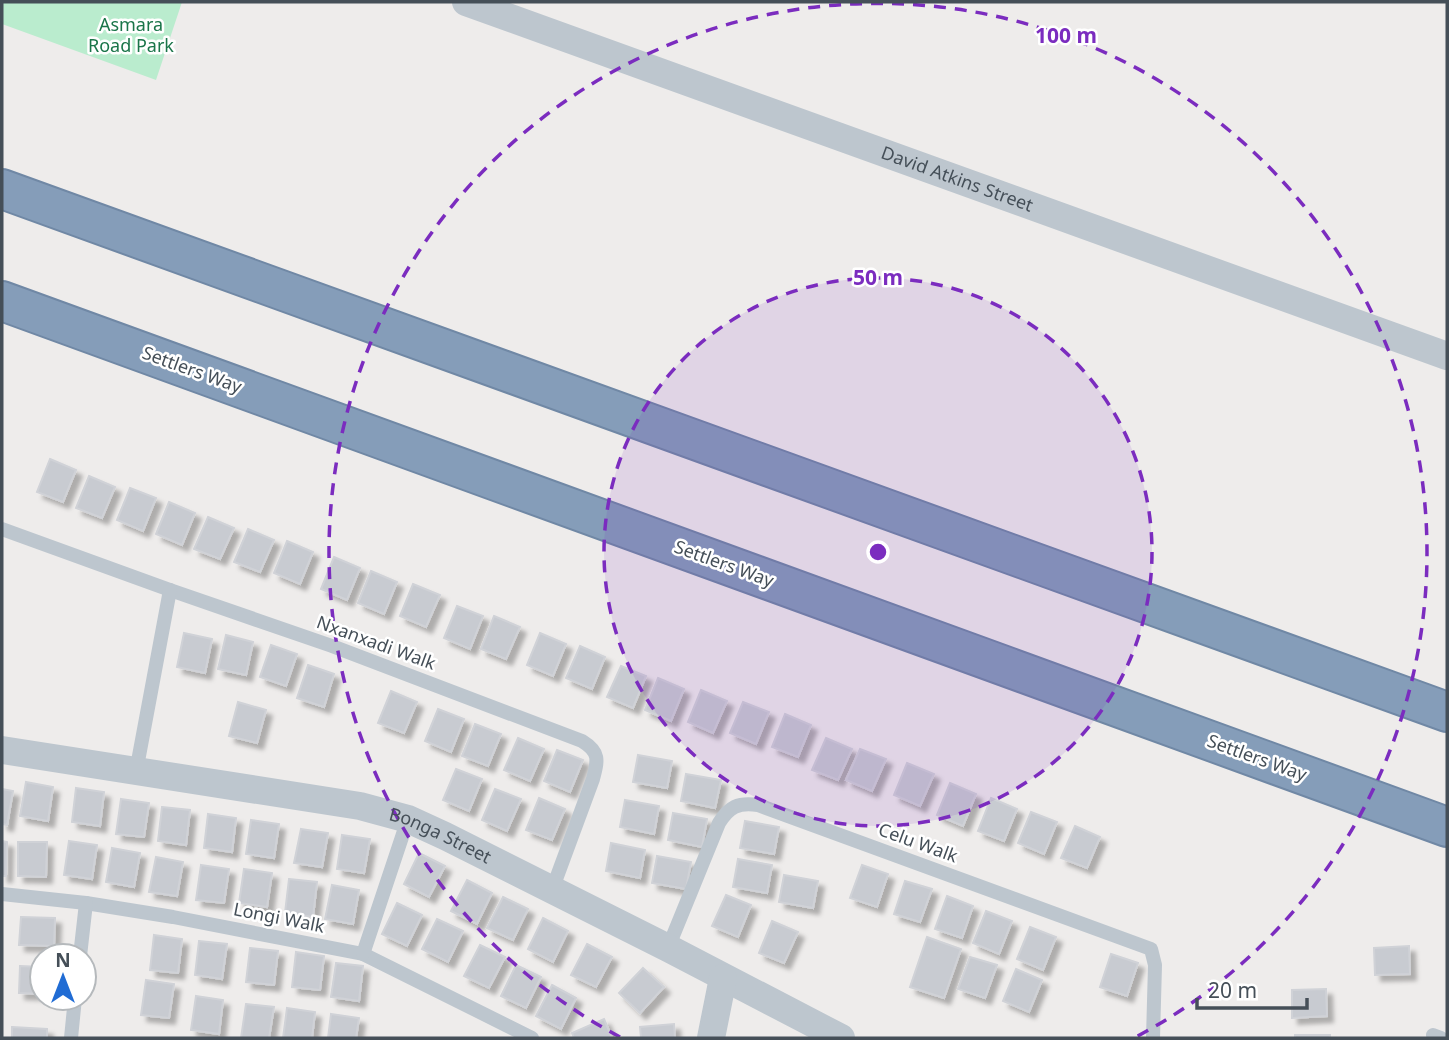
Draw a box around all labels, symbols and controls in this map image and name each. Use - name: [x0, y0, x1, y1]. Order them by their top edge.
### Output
- park label: Asmara Road Park: [88, 12, 174, 57]
- text: 100 m: [1035, 21, 1097, 49]
- street label: David Atkins Street: [878, 140, 1037, 217]
- text: 50 m: [853, 263, 903, 291]
- street label: Settlers Way: [139, 340, 246, 398]
- street label: Settlers Way: [671, 534, 778, 592]
- centre of rings: [866, 540, 890, 564]
- street label: Nxanxadi Walk: [313, 609, 440, 675]
- street label: Settlers Way: [1204, 728, 1311, 786]
- street label: Bonga Street: [387, 801, 496, 869]
- street label: Celu Walk: [875, 817, 962, 868]
- street label: Longi Walk: [231, 896, 327, 938]
- north arrow: [28, 942, 98, 1012]
- text: N: [55, 947, 71, 973]
- scale bar: [1197, 967, 1307, 1011]
- text: 20 m: [1208, 976, 1257, 1004]

